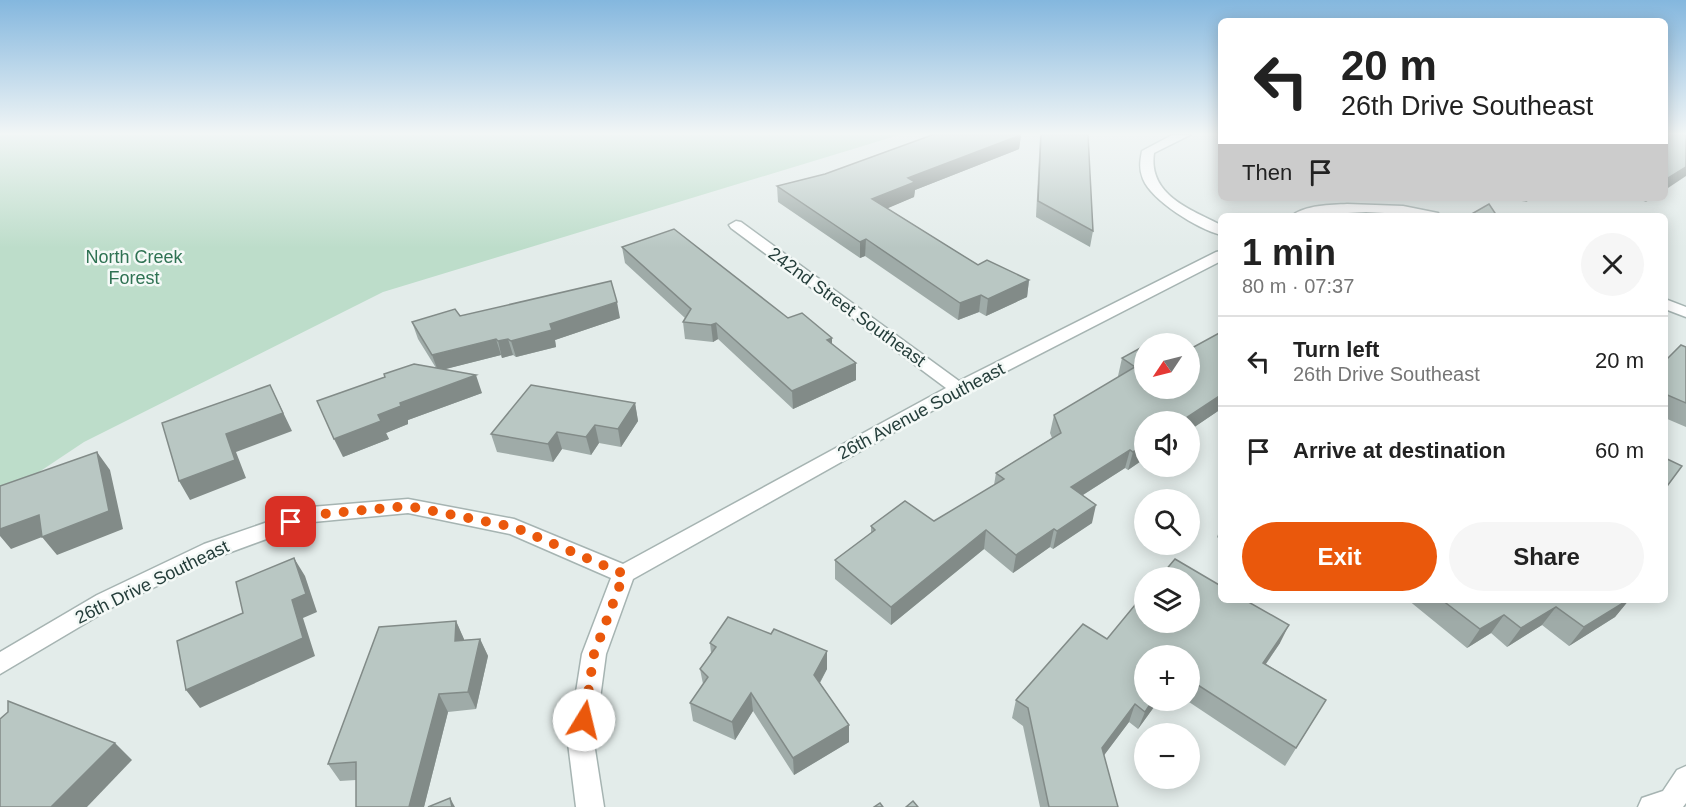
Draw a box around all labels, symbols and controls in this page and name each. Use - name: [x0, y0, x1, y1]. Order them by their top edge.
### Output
- icon: left: [1242, 42, 1320, 120]
- text: 20 m: [1341, 42, 1437, 89]
- text: 26th Drive Southeast: [1341, 91, 1593, 121]
- icon: arrive: [1304, 156, 1337, 189]
- text: Then: [1242, 160, 1292, 185]
- text: 1 min: [1242, 232, 1336, 273]
- button: close: [1581, 233, 1644, 296]
- street label: 242nd Street Southeast: [765, 243, 929, 371]
- park label: North Creek Forest: [85, 247, 184, 288]
- text: 80 m · 07:37: [1242, 275, 1354, 297]
- north arrow: [1134, 333, 1200, 399]
- map controls: [1134, 333, 1200, 789]
- text: Turn left: [1293, 337, 1379, 362]
- icon: left: [1242, 345, 1275, 378]
- text: 20 m: [1595, 348, 1644, 373]
- street label: 26th Avenue Southeast: [834, 359, 1008, 463]
- text: 26th Drive Southeast: [1293, 363, 1480, 385]
- button: sound: [1134, 411, 1200, 477]
- icon: arrive: [1242, 435, 1275, 468]
- text: Arrive at destination: [1293, 438, 1506, 463]
- text: 60 m: [1595, 438, 1644, 463]
- button: search: [1134, 489, 1200, 555]
- pin: [265, 496, 316, 547]
- icon: arrive: [274, 505, 307, 538]
- button: Exit: [1242, 522, 1437, 591]
- button: Share: [1449, 522, 1644, 591]
- street label: 26th Drive Southeast: [72, 536, 232, 628]
- button: layers: [1134, 567, 1200, 633]
- button: +: [1134, 645, 1200, 711]
- position arrow: [552, 688, 616, 752]
- button: −: [1134, 723, 1200, 789]

